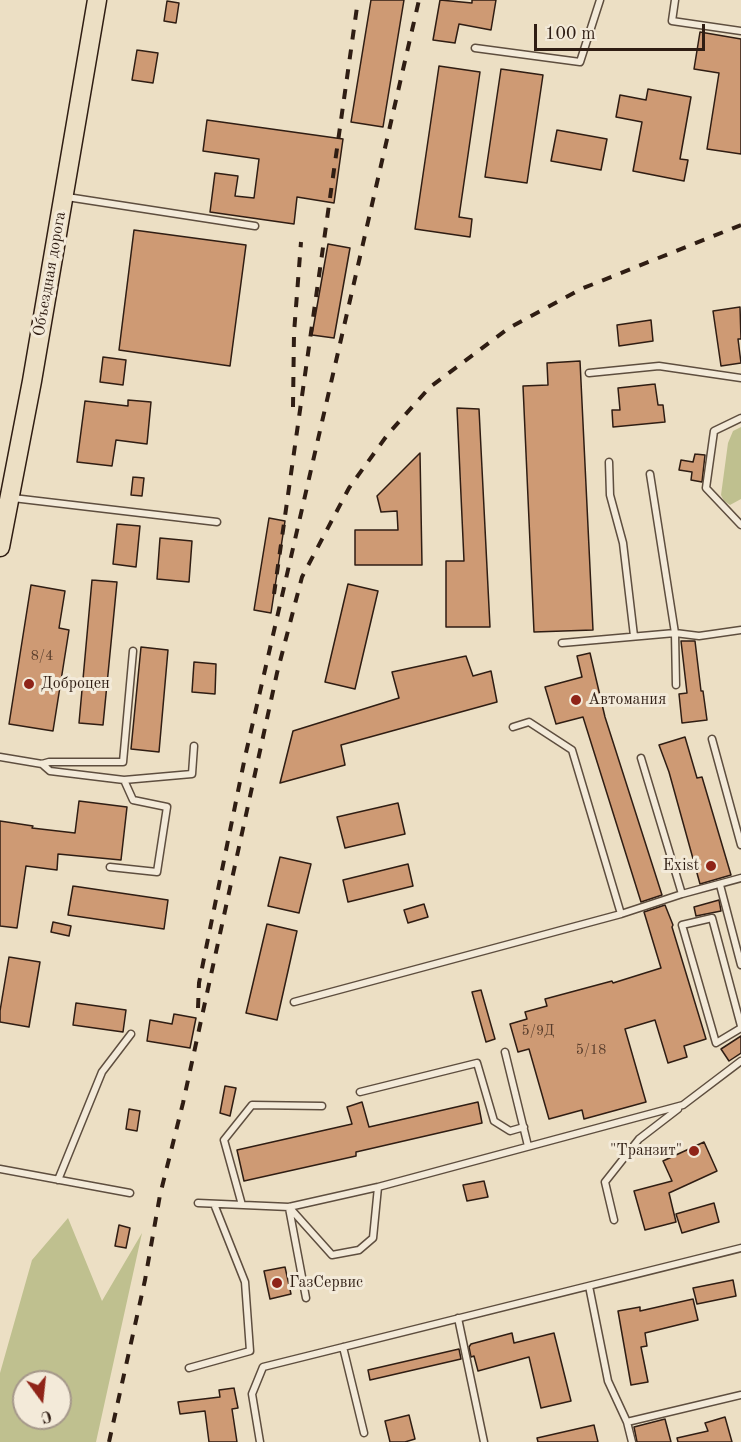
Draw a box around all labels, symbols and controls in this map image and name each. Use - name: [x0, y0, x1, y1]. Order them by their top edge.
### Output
- scale bar: [537, 12, 708, 50]
- text: 100 m: [545, 25, 596, 43]
- street label: Объездная дорога: [30, 210, 70, 338]
- house number: 8/4: [31, 648, 53, 664]
- place label: Доброцен: [41, 674, 110, 694]
- marker: Доброцен: [22, 677, 36, 691]
- place label: Автомания: [588, 690, 666, 710]
- marker: Автомания: [569, 693, 583, 707]
- place label: Exist: [663, 856, 699, 876]
- marker: Exist: [704, 859, 718, 873]
- house number: 5/9Д: [522, 1023, 554, 1039]
- house number: 5/18: [576, 1042, 606, 1058]
- place label: "Транзит": [610, 1141, 682, 1161]
- marker: "Транзит": [687, 1144, 701, 1158]
- place label: ГазСервис: [289, 1273, 363, 1293]
- marker: ГазСервис: [270, 1276, 284, 1290]
- north arrow: [12, 1370, 72, 1430]
- text: С: [39, 1406, 53, 1425]

